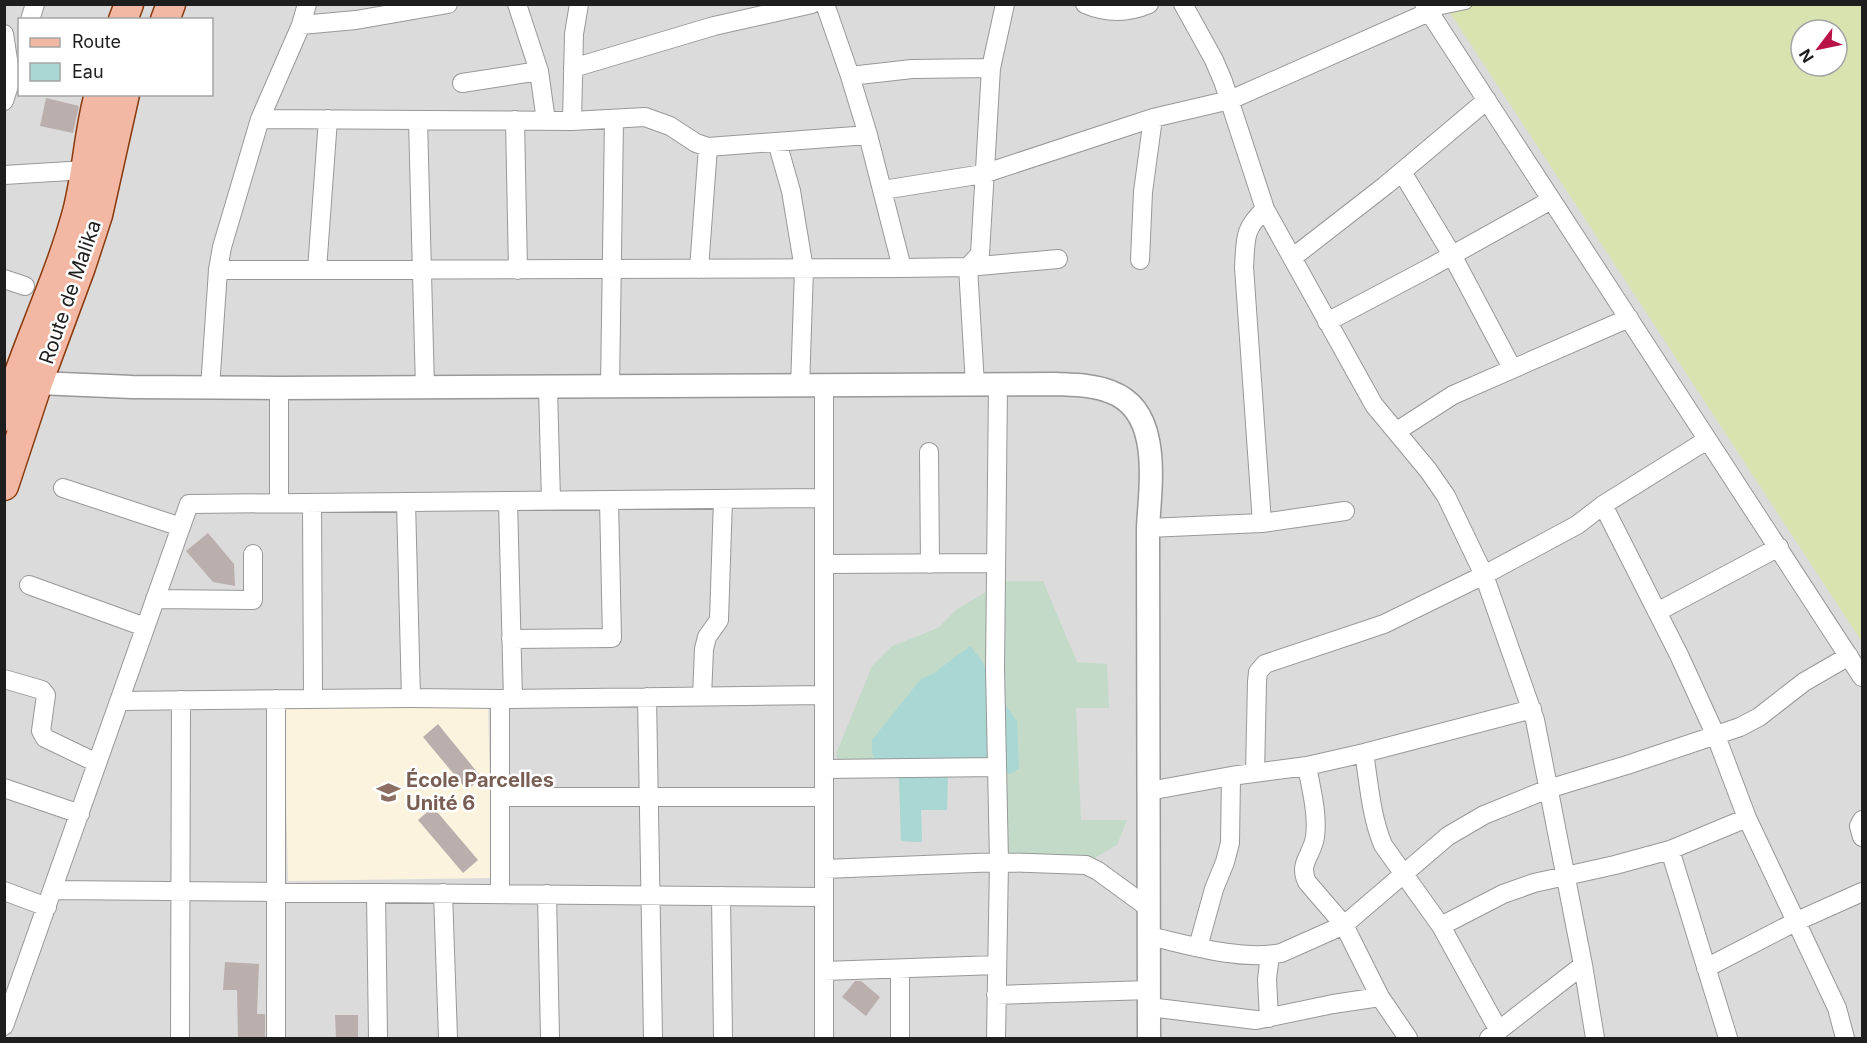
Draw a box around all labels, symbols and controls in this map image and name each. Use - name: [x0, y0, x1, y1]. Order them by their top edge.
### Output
- legend: [18, 18, 213, 96]
- north arrow: [1789, 18, 1849, 78]
- text: Route: [72, 31, 121, 52]
- text: N: [1795, 45, 1818, 66]
- text: Eau: [72, 61, 104, 82]
- street label: Route de Malika: [34, 217, 106, 367]
- place label: École Parcelles Unité 6: [406, 767, 554, 815]
- school or university icon: École Parcelles Unité 6: [375, 779, 401, 805]

